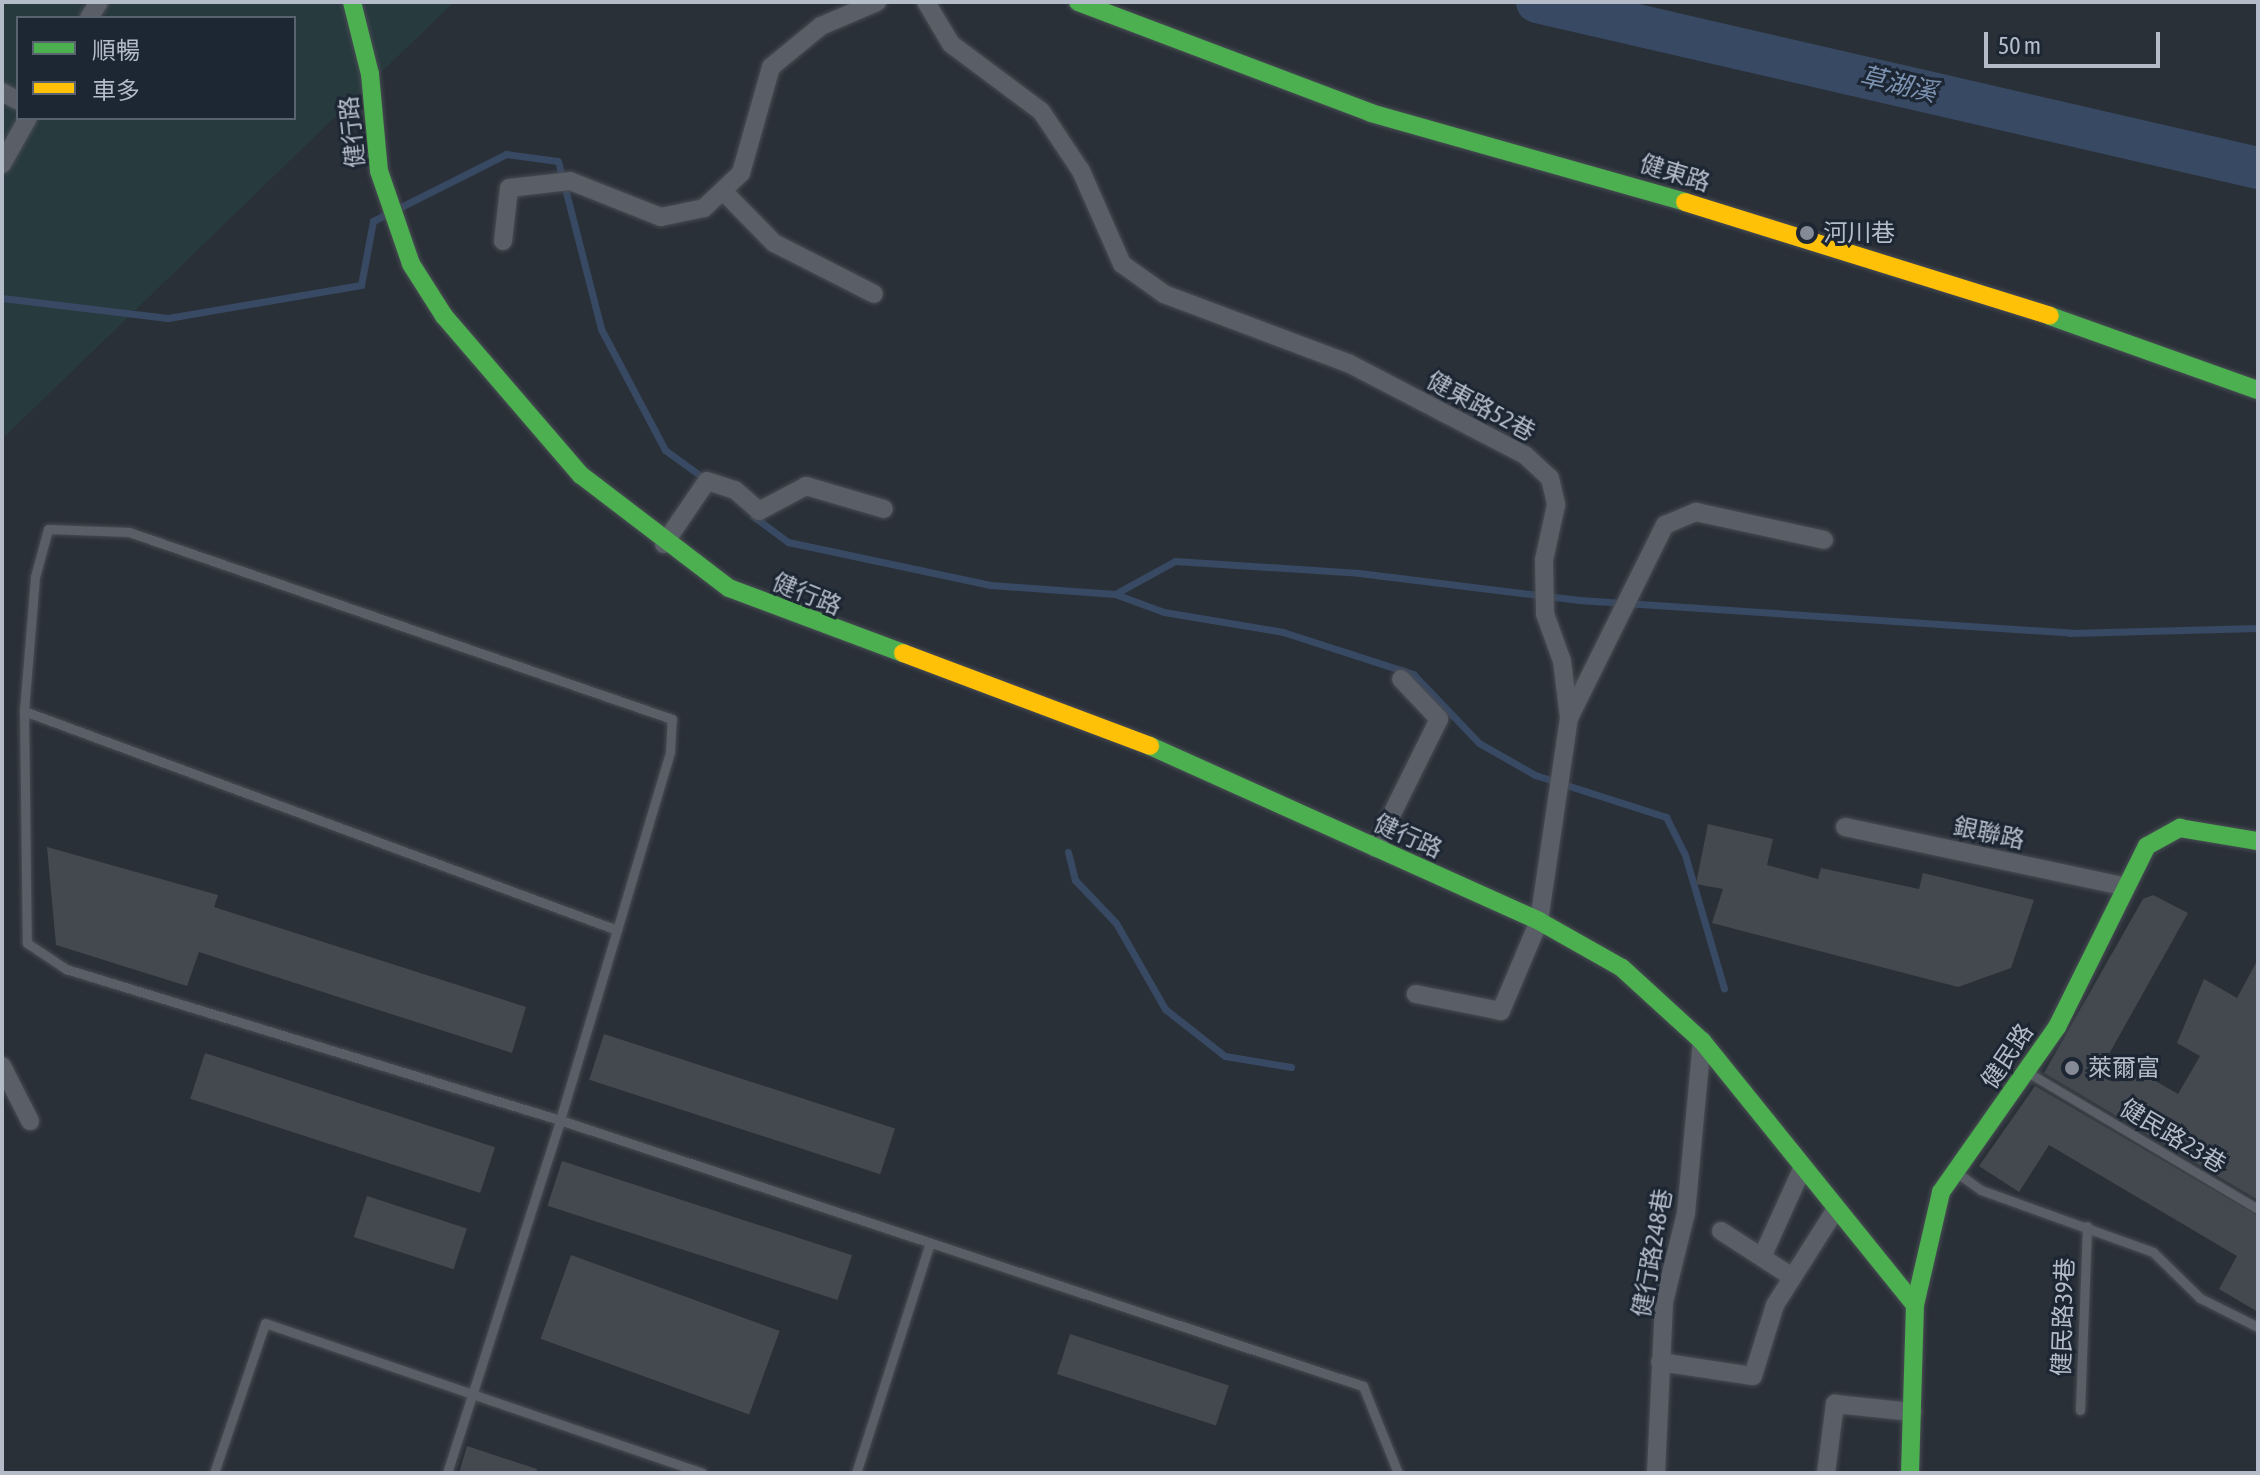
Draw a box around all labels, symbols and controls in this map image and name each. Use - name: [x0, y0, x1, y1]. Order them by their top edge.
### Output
- legend: [16, 16, 296, 120]
- scale bar: [1988, 16, 2164, 66]
- text: 50 m: [1998, 32, 2041, 59]
- text: 順暢: [92, 37, 140, 64]
- water label: 草湖溪: [1856, 61, 1940, 109]
- text: 車多: [92, 77, 140, 104]
- street label: 健行路: [334, 95, 370, 169]
- street label: 健東路: [1636, 149, 1714, 197]
- place label: 河川巷: [1823, 219, 1895, 247]
- marker: 河川巷: [1798, 224, 1816, 242]
- street label: 健東路52巷: [1422, 365, 1540, 447]
- street label: 健行路: [768, 567, 846, 621]
- street label: 健行路: [1369, 808, 1447, 864]
- street label: 銀聯路: [1951, 811, 2027, 855]
- street label: 健民路: [1975, 1018, 2039, 1094]
- place label: 萊爾富: [2088, 1054, 2160, 1082]
- marker: 萊爾富: [2063, 1059, 2081, 1077]
- street label: 健民路23巷: [2115, 1093, 2231, 1179]
- street label: 健行路248巷: [1627, 1187, 1677, 1319]
- street label: 健民路39巷: [2047, 1257, 2079, 1377]

